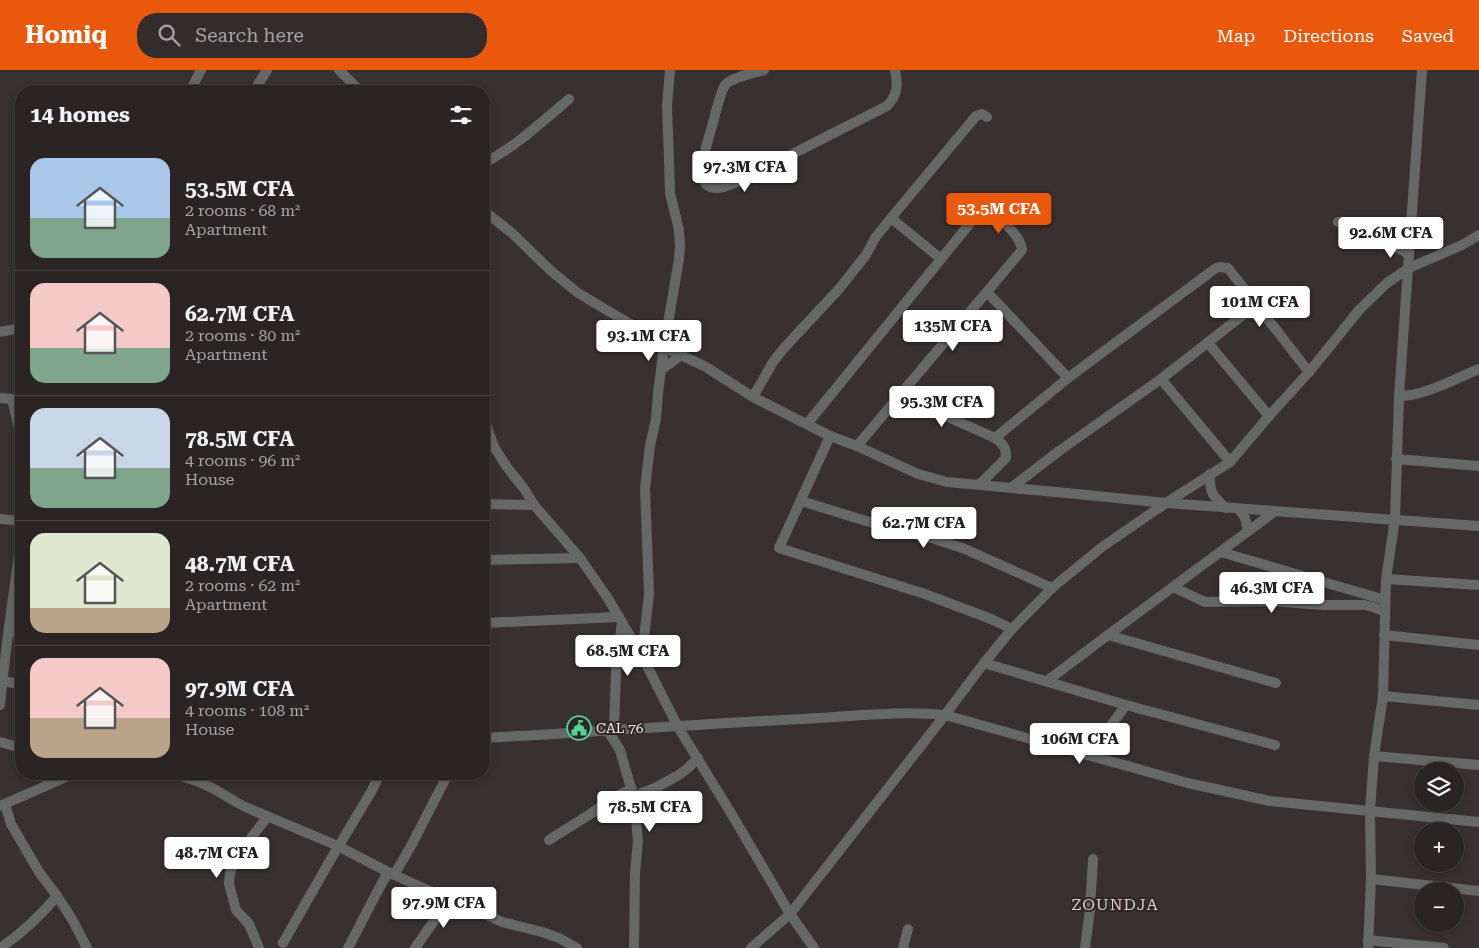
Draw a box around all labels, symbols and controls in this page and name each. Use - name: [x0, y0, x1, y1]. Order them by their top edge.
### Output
- search box: [137, 13, 487, 58]
- text: Homiq: [25, 21, 107, 49]
- icon: search: [155, 21, 183, 49]
- text: Search here: [195, 24, 304, 47]
- text: Map: [1217, 25, 1255, 46]
- text: Directions: [1283, 25, 1374, 46]
- text: Saved: [1402, 25, 1454, 46]
- icon: filters: [447, 101, 475, 129]
- text: 14 homes: [30, 103, 130, 127]
- pin: 97.3M CFA: [688, 150, 802, 193]
- text: 97.3M CFA: [703, 157, 787, 176]
- text: 53.5M CFA: [185, 177, 294, 201]
- icon: home: [70, 178, 130, 238]
- pin: 53.5M CFA: [942, 192, 1056, 235]
- text: 53.5M CFA: [957, 199, 1041, 218]
- text: 2 rooms · 68 m²: [185, 201, 300, 220]
- pin: 92.6M CFA: [1334, 216, 1448, 259]
- text: Apartment: [185, 220, 268, 239]
- text: 92.6M CFA: [1349, 223, 1433, 242]
- pin: 101M CFA: [1208, 286, 1312, 328]
- text: 101M CFA: [1221, 292, 1299, 311]
- text: 62.7M CFA: [185, 302, 294, 326]
- icon: home: [70, 303, 130, 363]
- pin: 135M CFA: [901, 310, 1005, 352]
- text: 135M CFA: [914, 316, 992, 335]
- pin: 93.1M CFA: [592, 320, 706, 362]
- text: 2 rooms · 80 m²: [185, 326, 300, 345]
- text: 93.1M CFA: [607, 326, 691, 345]
- text: Apartment: [185, 345, 268, 364]
- pin: 95.3M CFA: [885, 386, 999, 428]
- text: 95.3M CFA: [900, 392, 984, 411]
- text: 78.5M CFA: [185, 427, 294, 451]
- icon: home: [70, 428, 130, 488]
- text: 4 rooms · 96 m²: [185, 451, 300, 470]
- text: House: [185, 470, 234, 489]
- pin: 62.7M CFA: [867, 506, 981, 549]
- text: 62.7M CFA: [882, 513, 966, 532]
- text: 48.7M CFA: [185, 552, 294, 576]
- icon: home: [70, 553, 130, 613]
- pin: 46.3M CFA: [1215, 572, 1329, 614]
- text: 2 rooms · 62 m²: [185, 576, 300, 595]
- text: 46.3M CFA: [1230, 578, 1314, 597]
- text: Apartment: [185, 595, 268, 614]
- pin: 68.5M CFA: [571, 634, 685, 677]
- text: 68.5M CFA: [586, 641, 670, 660]
- text: 97.9M CFA: [185, 677, 294, 701]
- icon: home: [70, 678, 130, 738]
- text: 4 rooms · 108 m²: [185, 701, 309, 720]
- public building icon: CAL 76: [566, 715, 592, 741]
- text: House: [185, 720, 234, 739]
- place label: CAL 76: [596, 720, 644, 736]
- pin: 106M CFA: [1028, 722, 1132, 765]
- text: 106M CFA: [1041, 729, 1119, 748]
- map controls: [1414, 762, 1464, 932]
- button: layers: [1414, 762, 1464, 812]
- pin: 78.5M CFA: [593, 790, 707, 833]
- text: 78.5M CFA: [608, 797, 692, 816]
- button: +: [1414, 822, 1464, 872]
- pin: 48.7M CFA: [160, 836, 274, 879]
- text: 48.7M CFA: [175, 843, 259, 862]
- button: −: [1414, 882, 1464, 932]
- pin: 97.9M CFA: [387, 886, 501, 929]
- text: 97.9M CFA: [402, 893, 486, 912]
- district label: ZOUNDJA: [1071, 895, 1159, 914]

